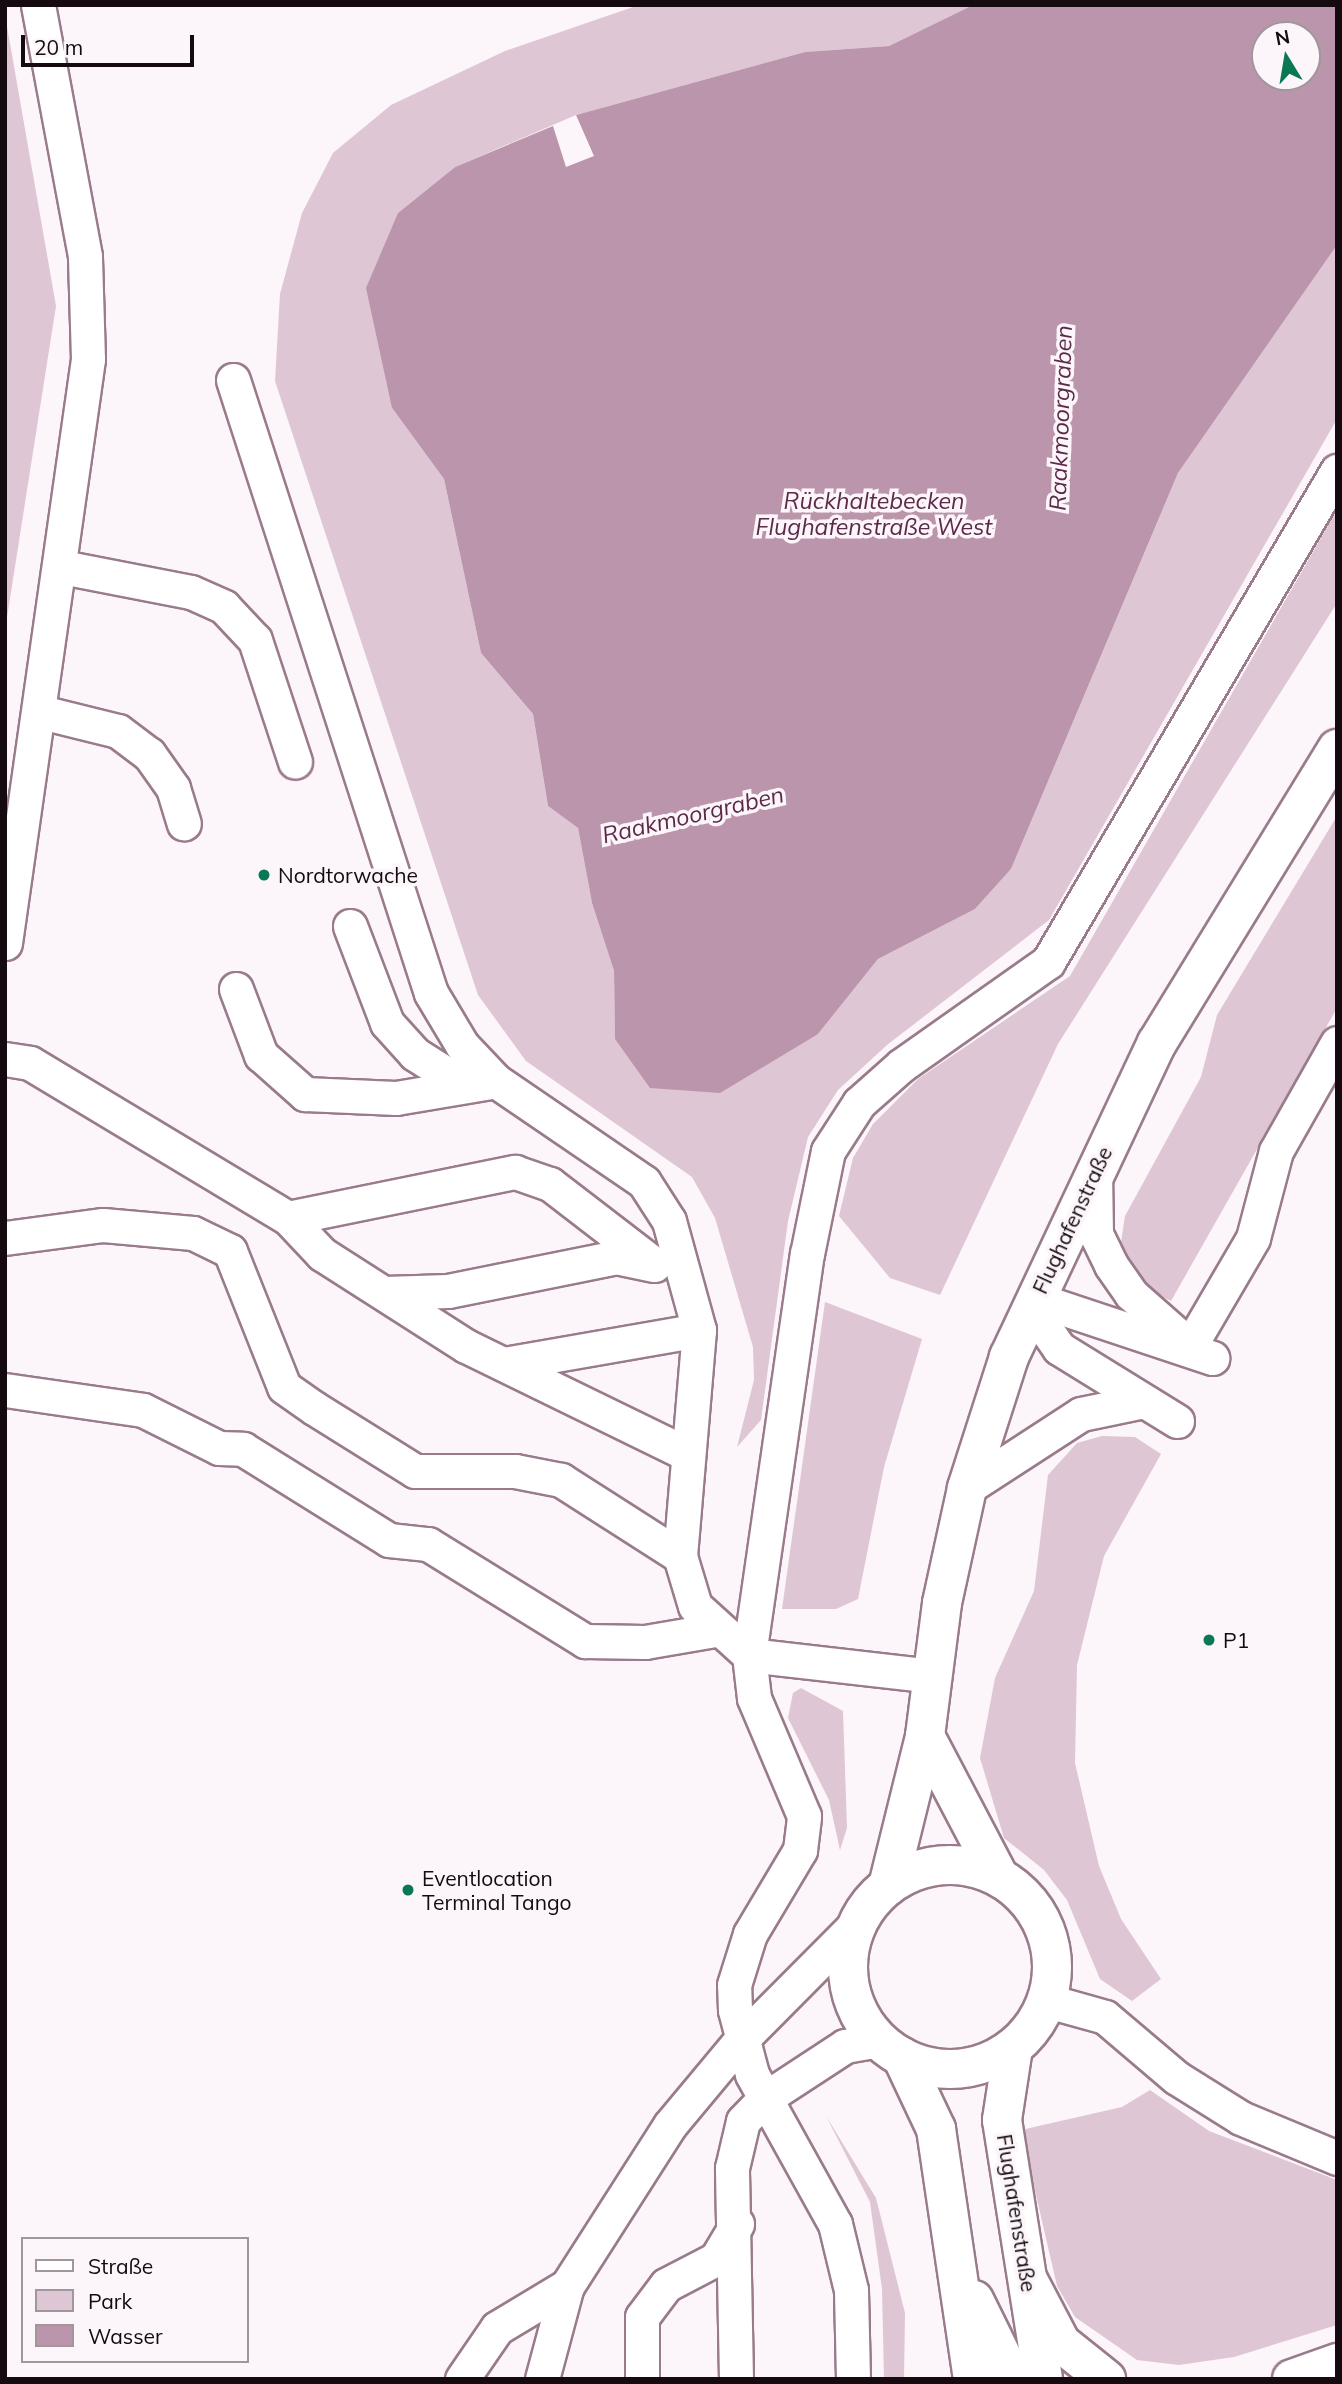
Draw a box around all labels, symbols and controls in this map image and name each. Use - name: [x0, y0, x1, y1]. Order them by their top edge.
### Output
- scale bar: [24, 21, 198, 65]
- north arrow: [1251, 21, 1321, 91]
- text: N: [1273, 24, 1292, 51]
- text: 20 m: [34, 34, 83, 60]
- water label: Raakmoorgraben: [1044, 325, 1078, 511]
- water label: Rückhaltebecken Flughafenstraße West: [756, 487, 992, 541]
- water label: Raakmoorgraben: [599, 781, 787, 849]
- place label: Nordtorwache: [278, 862, 418, 888]
- marker: Nordtorwache: [256, 867, 272, 883]
- street label: Flughafenstraße: [1027, 1142, 1117, 1298]
- place label: P1: [1223, 1627, 1249, 1653]
- marker: P1: [1201, 1632, 1217, 1648]
- place label: Eventlocation Terminal Tango: [422, 1865, 572, 1915]
- marker: Eventlocation Terminal Tango: [400, 1882, 416, 1898]
- street label: Flughafenstraße: [992, 2132, 1042, 2294]
- legend: [21, 2237, 248, 2363]
- text: Straße: [88, 2253, 153, 2279]
- text: Park: [88, 2288, 132, 2314]
- text: Wasser: [88, 2323, 163, 2349]

